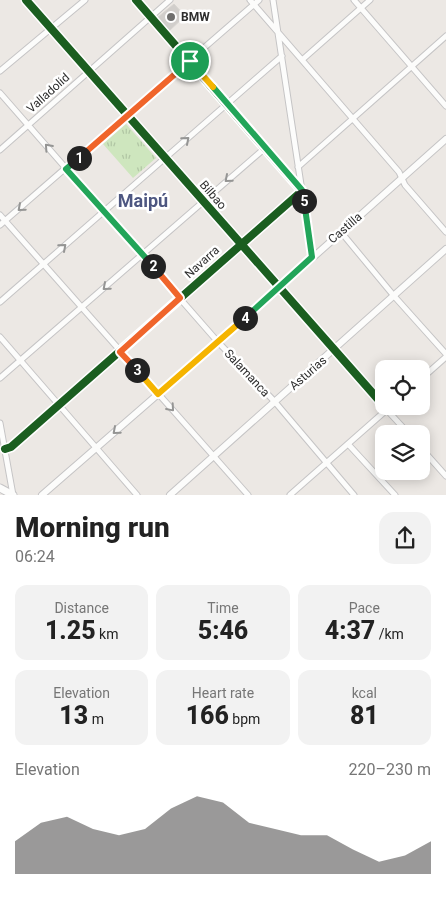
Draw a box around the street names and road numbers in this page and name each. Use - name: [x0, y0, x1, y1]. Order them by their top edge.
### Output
- street label: Valladolid: [24, 70, 72, 116]
- street label: Bilbao: [197, 178, 229, 212]
- street label: Castilla: [325, 210, 365, 246]
- street label: Navarra: [182, 243, 222, 281]
- street label: Salamanca: [222, 346, 272, 400]
- street label: Asturias: [287, 353, 329, 393]

